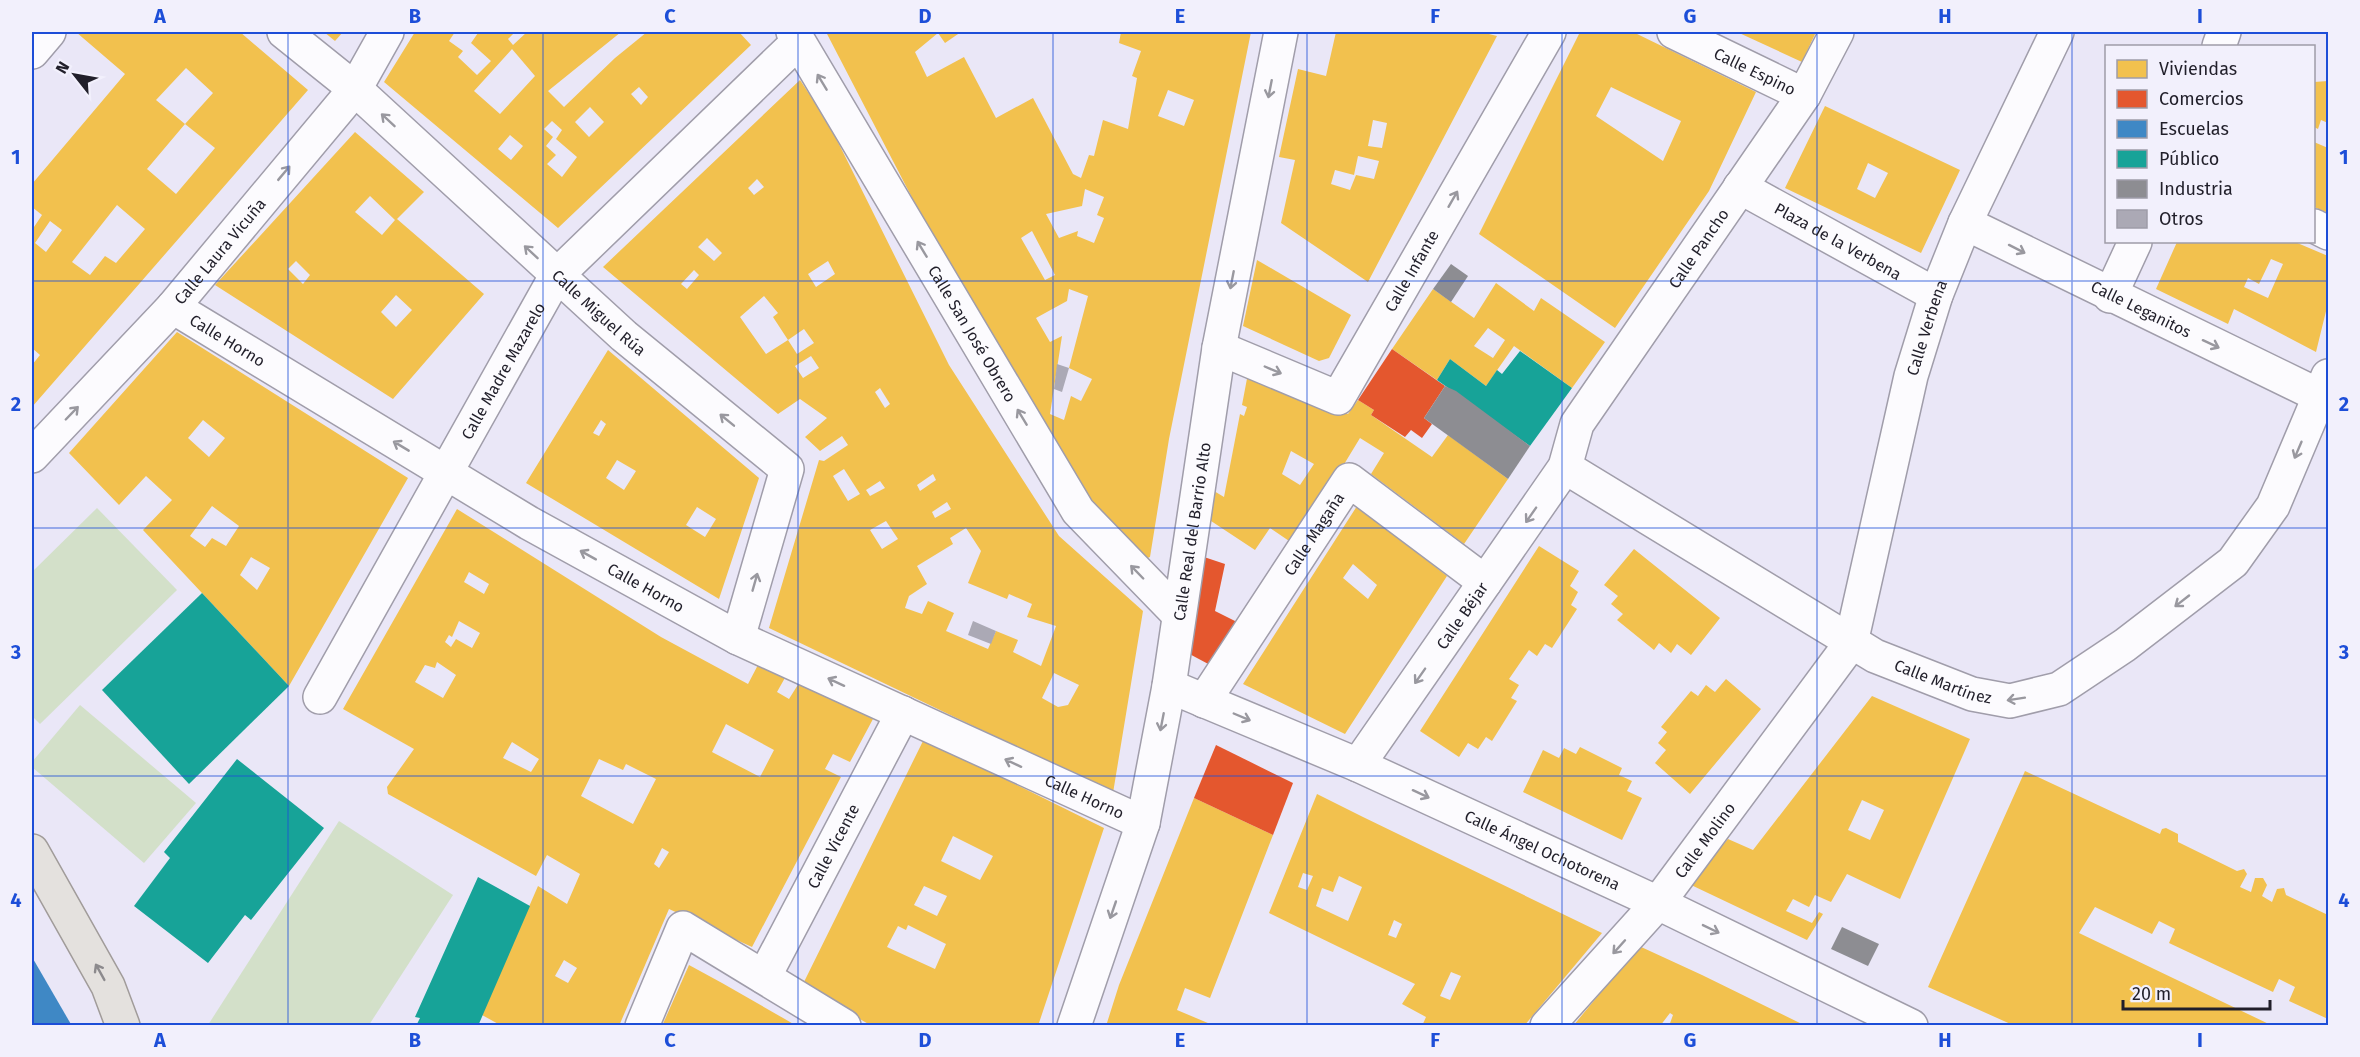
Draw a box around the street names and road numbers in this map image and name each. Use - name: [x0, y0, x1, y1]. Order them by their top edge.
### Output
- street label: Calle Espino: [1711, 43, 1799, 99]
- street label: Calle Laura Vicuña: [170, 194, 269, 308]
- street label: Plaza de la Verbena: [1771, 198, 1905, 284]
- street label: Calle Pancho: [1664, 205, 1732, 292]
- street label: Calle Infante: [1380, 226, 1442, 315]
- street label: Calle San José Obrero: [925, 262, 1020, 405]
- street label: Calle Miguel Rúa: [548, 265, 650, 359]
- street label: Calle Leganitos: [2088, 276, 2194, 341]
- street label: Calle Verbena: [1902, 277, 1951, 378]
- street label: Calle Madre Mazarelo: [457, 299, 549, 443]
- street label: Calle Horno: [187, 310, 269, 370]
- street label: Calle Real del Barrio Alto: [1169, 441, 1214, 622]
- street label: Calle Magaña: [1280, 489, 1348, 579]
- street label: Calle Horno: [604, 559, 688, 616]
- street label: Calle Béjar: [1432, 578, 1492, 653]
- street label: Calle Martínez: [1892, 655, 1993, 707]
- street label: Calle Horno: [1042, 770, 1127, 823]
- street label: Calle Molino: [1670, 799, 1739, 882]
- street label: Calle Vicente: [803, 801, 863, 892]
- street label: Calle Ángel Ochotorena: [1462, 806, 1623, 894]

